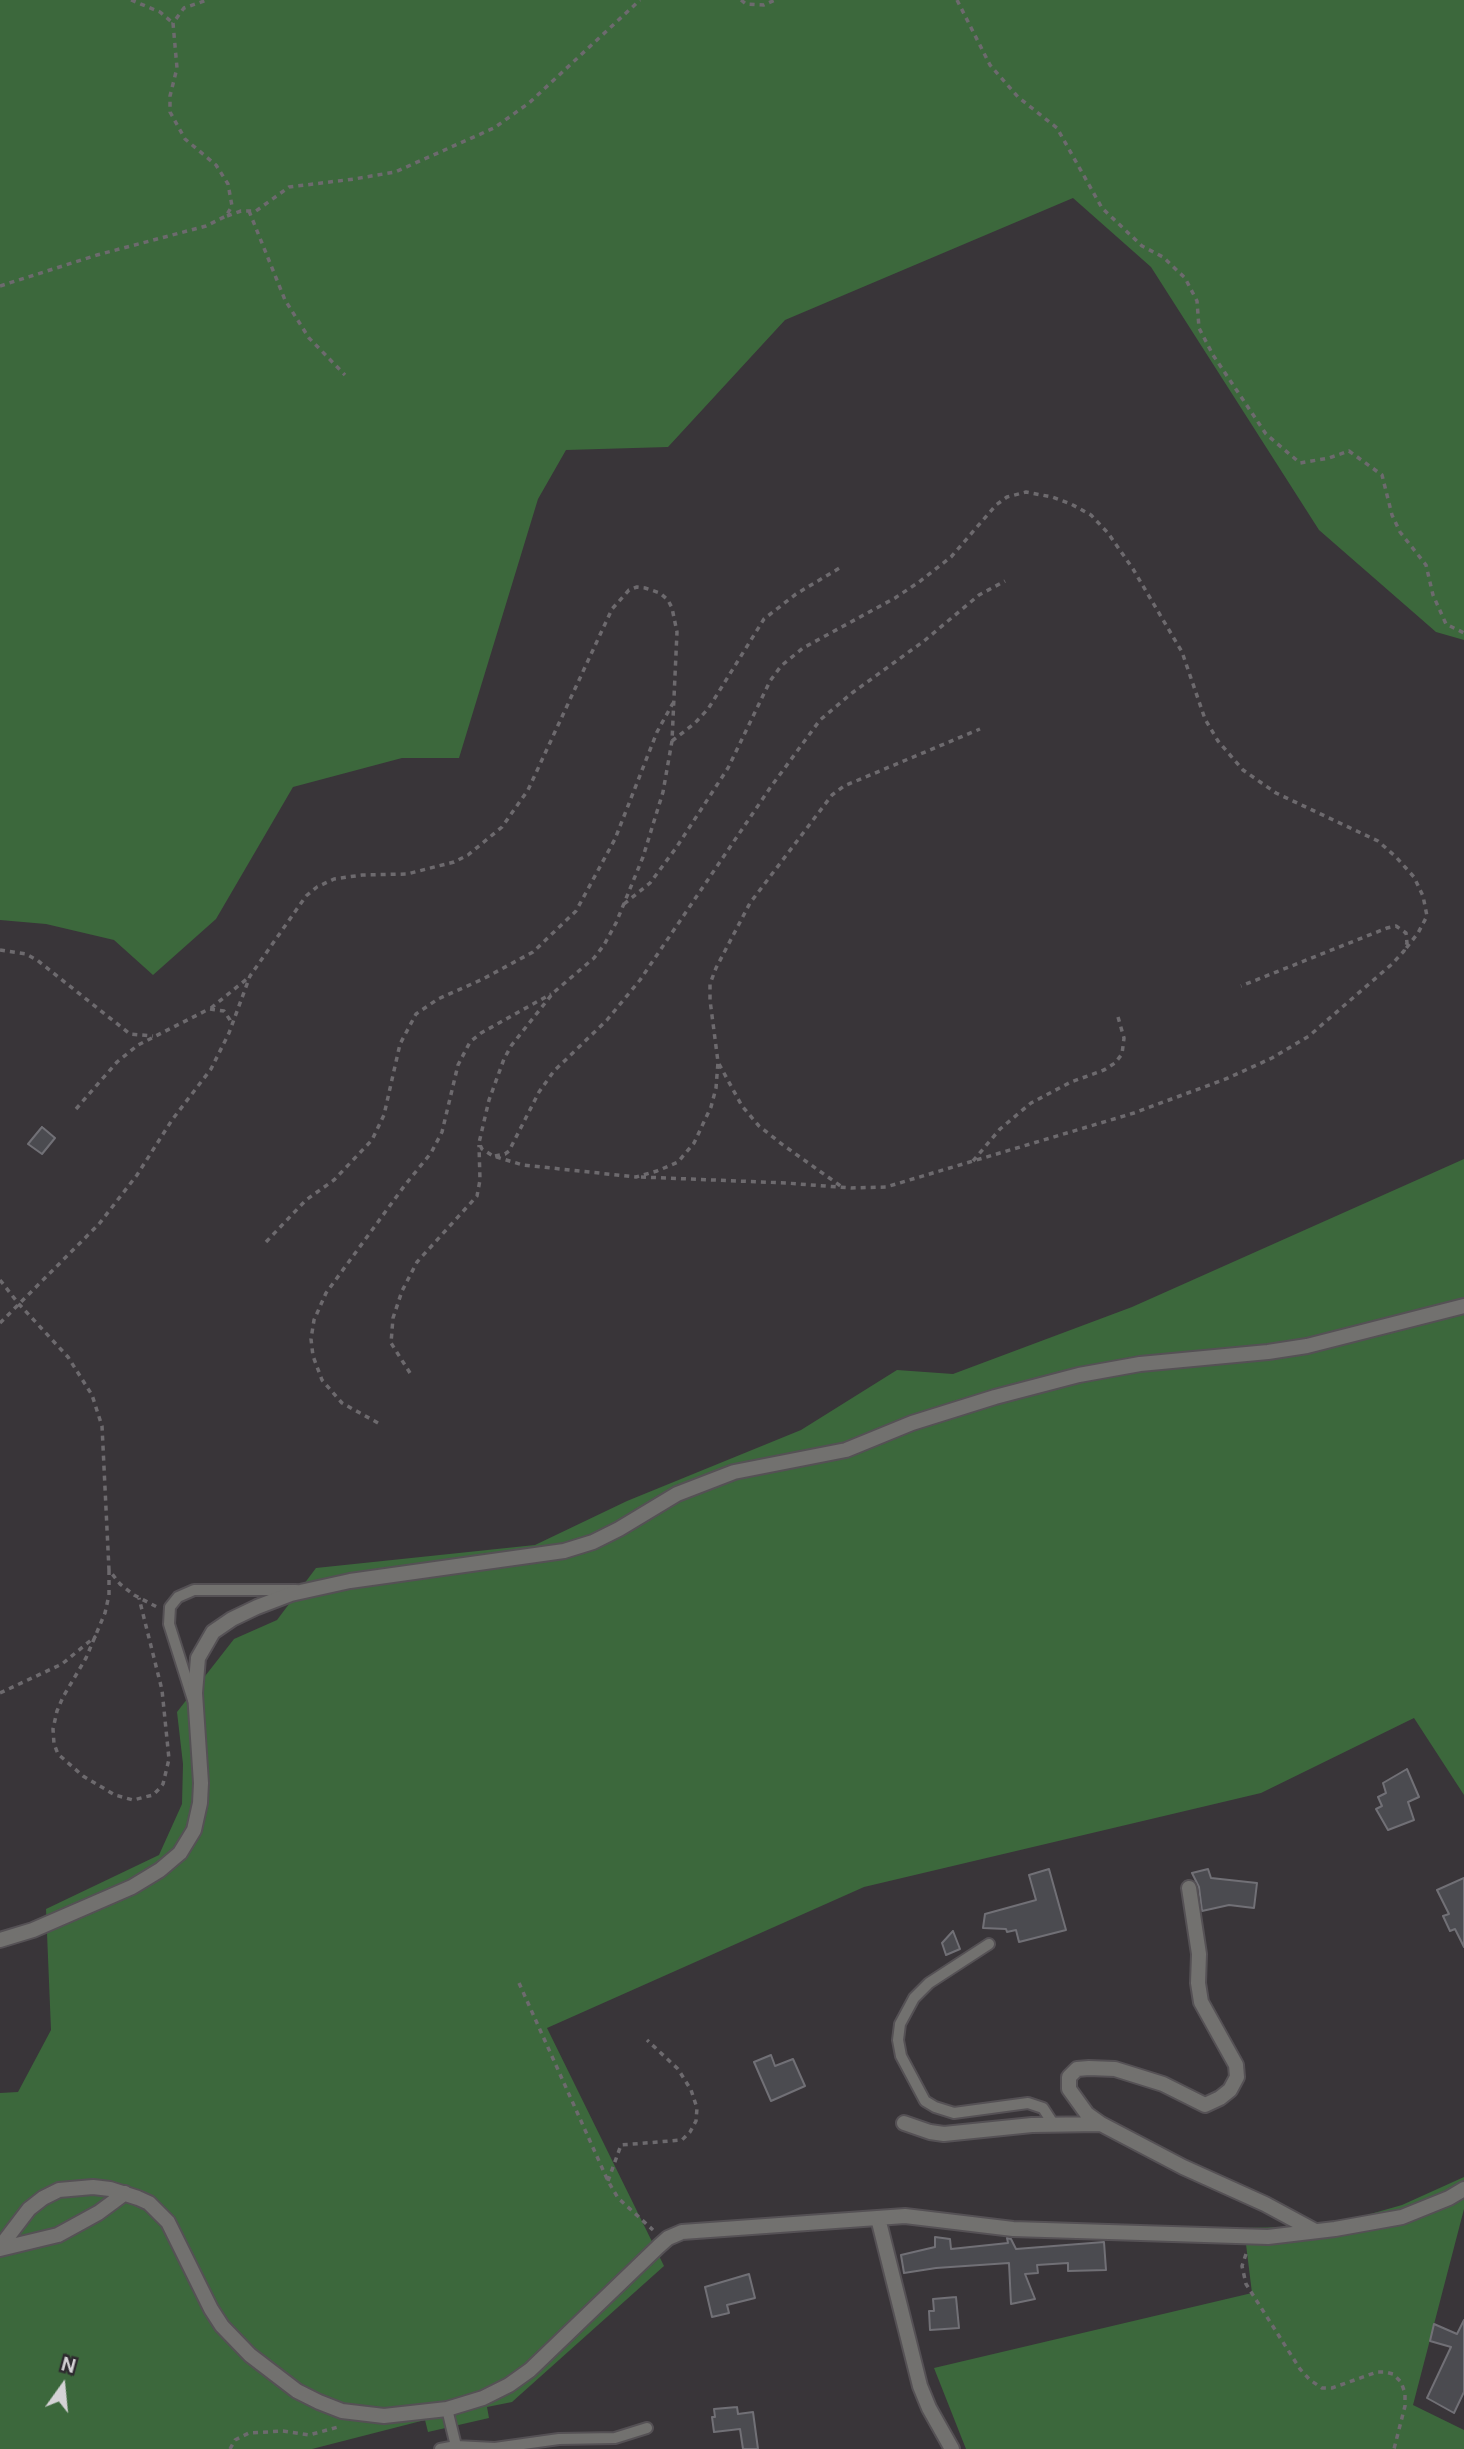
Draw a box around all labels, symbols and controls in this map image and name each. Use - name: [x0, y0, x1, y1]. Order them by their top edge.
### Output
- north arrow: [28, 2351, 98, 2421]
- text: N: [59, 2351, 78, 2379]

